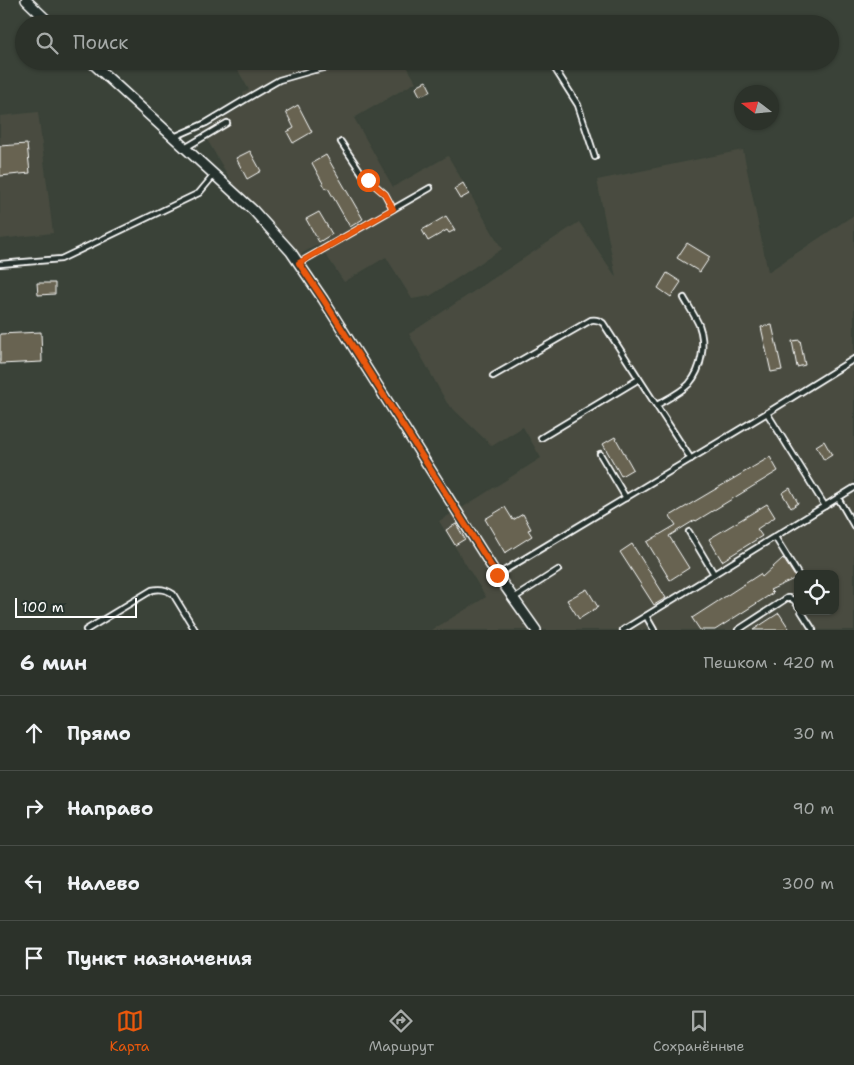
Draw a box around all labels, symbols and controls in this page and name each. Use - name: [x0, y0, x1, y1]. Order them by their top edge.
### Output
- search box: [15, 15, 839, 70]
- icon: search: [33, 29, 61, 57]
- text: Поиск: [73, 30, 128, 55]
- north arrow: [734, 85, 779, 130]
- route start: [357, 169, 380, 192]
- route end: [486, 564, 509, 587]
- map controls: [794, 570, 839, 615]
- button: locate: [794, 570, 839, 615]
- scale bar: [15, 595, 138, 618]
- text: 100 m: [22, 598, 64, 616]
- text: 6 мин: [20, 649, 87, 677]
- text: Пешком · 420 m: [704, 652, 834, 673]
- icon: ahead: [20, 719, 48, 747]
- text: Прямо: [67, 721, 131, 746]
- text: 30 m: [793, 723, 834, 744]
- icon: right: [20, 794, 48, 822]
- text: Направо: [67, 796, 153, 821]
- text: 90 m: [793, 798, 834, 819]
- icon: left: [20, 869, 48, 897]
- text: Налево: [67, 871, 140, 896]
- text: 300 m: [782, 873, 834, 894]
- icon: arrive: [20, 944, 48, 972]
- text: Пункт назначения: [67, 946, 252, 971]
- tab: Карта: [110, 1007, 150, 1055]
- tab: Маршрут: [369, 1007, 434, 1055]
- tab: Сохранённые: [653, 1007, 744, 1055]

